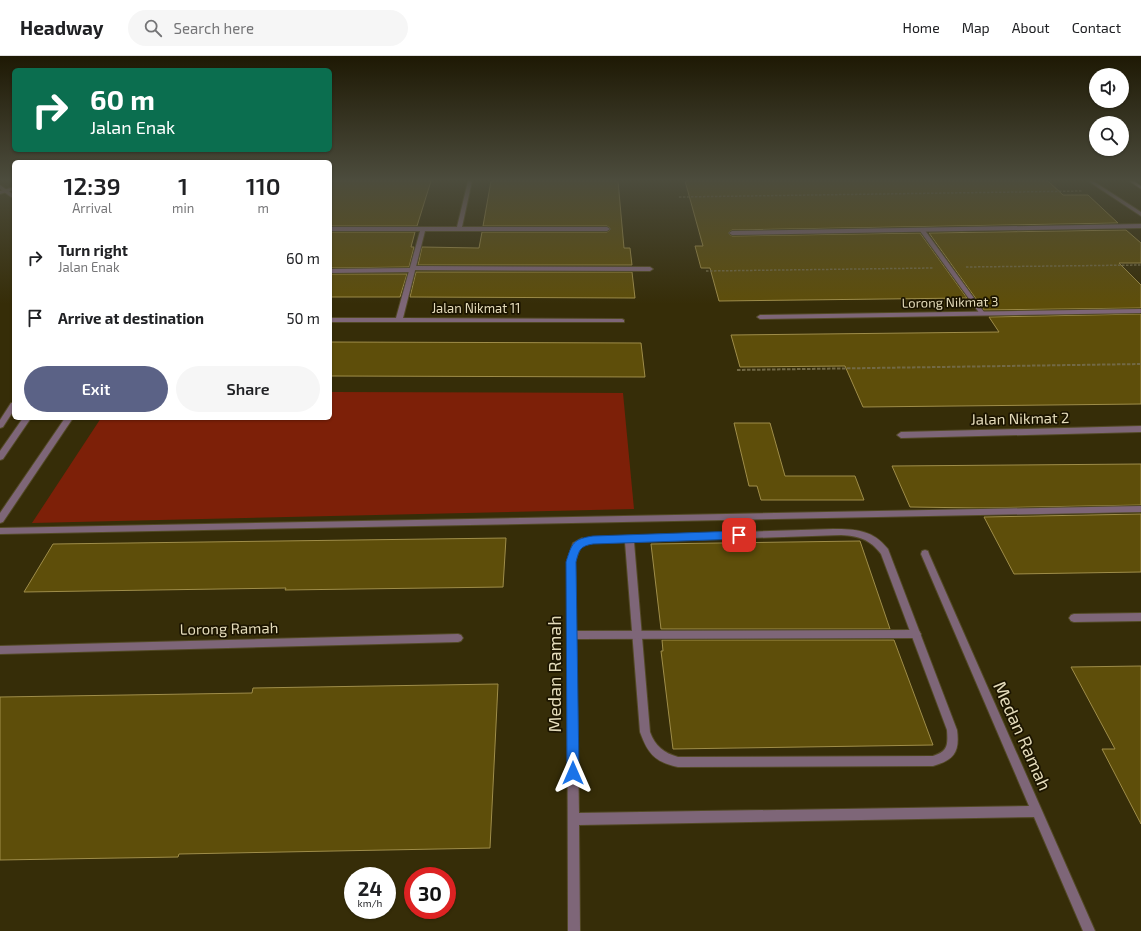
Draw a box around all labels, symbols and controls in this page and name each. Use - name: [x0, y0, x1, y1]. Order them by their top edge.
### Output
- search box: [128, 10, 408, 46]
- text: Headway: [20, 16, 104, 39]
- icon: search: [142, 17, 164, 39]
- text: Search here: [174, 19, 254, 37]
- text: Home: [903, 19, 940, 36]
- text: Map: [962, 19, 990, 36]
- text: About: [1012, 19, 1050, 36]
- text: Contact: [1072, 19, 1121, 36]
- map controls: [1089, 68, 1129, 156]
- button: sound: [1089, 68, 1129, 108]
- text: 60 m: [90, 82, 155, 116]
- icon: right: [24, 84, 76, 136]
- text: Jalan Enak: [90, 116, 175, 138]
- button: search: [1089, 116, 1129, 156]
- text: 12:39: [63, 171, 121, 200]
- text: 1: [178, 171, 188, 200]
- text: 110: [246, 171, 281, 200]
- text: Arrival: [72, 200, 112, 216]
- text: min: [172, 200, 194, 216]
- text: m: [257, 200, 269, 216]
- text: Turn right: [58, 241, 128, 259]
- icon: right: [24, 247, 46, 269]
- text: 60 m: [286, 249, 320, 267]
- text: Jalan Enak: [58, 259, 120, 275]
- street label: Lorong Nikmat 3: [901, 293, 999, 311]
- street label: Jalan Nikmat 11: [432, 300, 520, 316]
- icon: arrive: [24, 307, 46, 329]
- text: Arrive at destination: [58, 309, 204, 327]
- text: 50 m: [286, 309, 320, 327]
- button: Exit: [24, 366, 168, 412]
- button: Share: [176, 366, 320, 412]
- street label: Jalan Nikmat 2: [970, 408, 1070, 428]
- pin: [722, 518, 756, 552]
- icon: arrive: [728, 524, 750, 546]
- street label: Medan Ramah: [543, 615, 565, 733]
- street label: Lorong Ramah: [180, 618, 278, 638]
- street label: Medan Ramah: [989, 678, 1057, 794]
- position arrow: [552, 752, 594, 794]
- speed limit sign: 30: [404, 867, 456, 919]
- text: 24: [358, 876, 382, 900]
- text: km/h: [358, 897, 382, 909]

